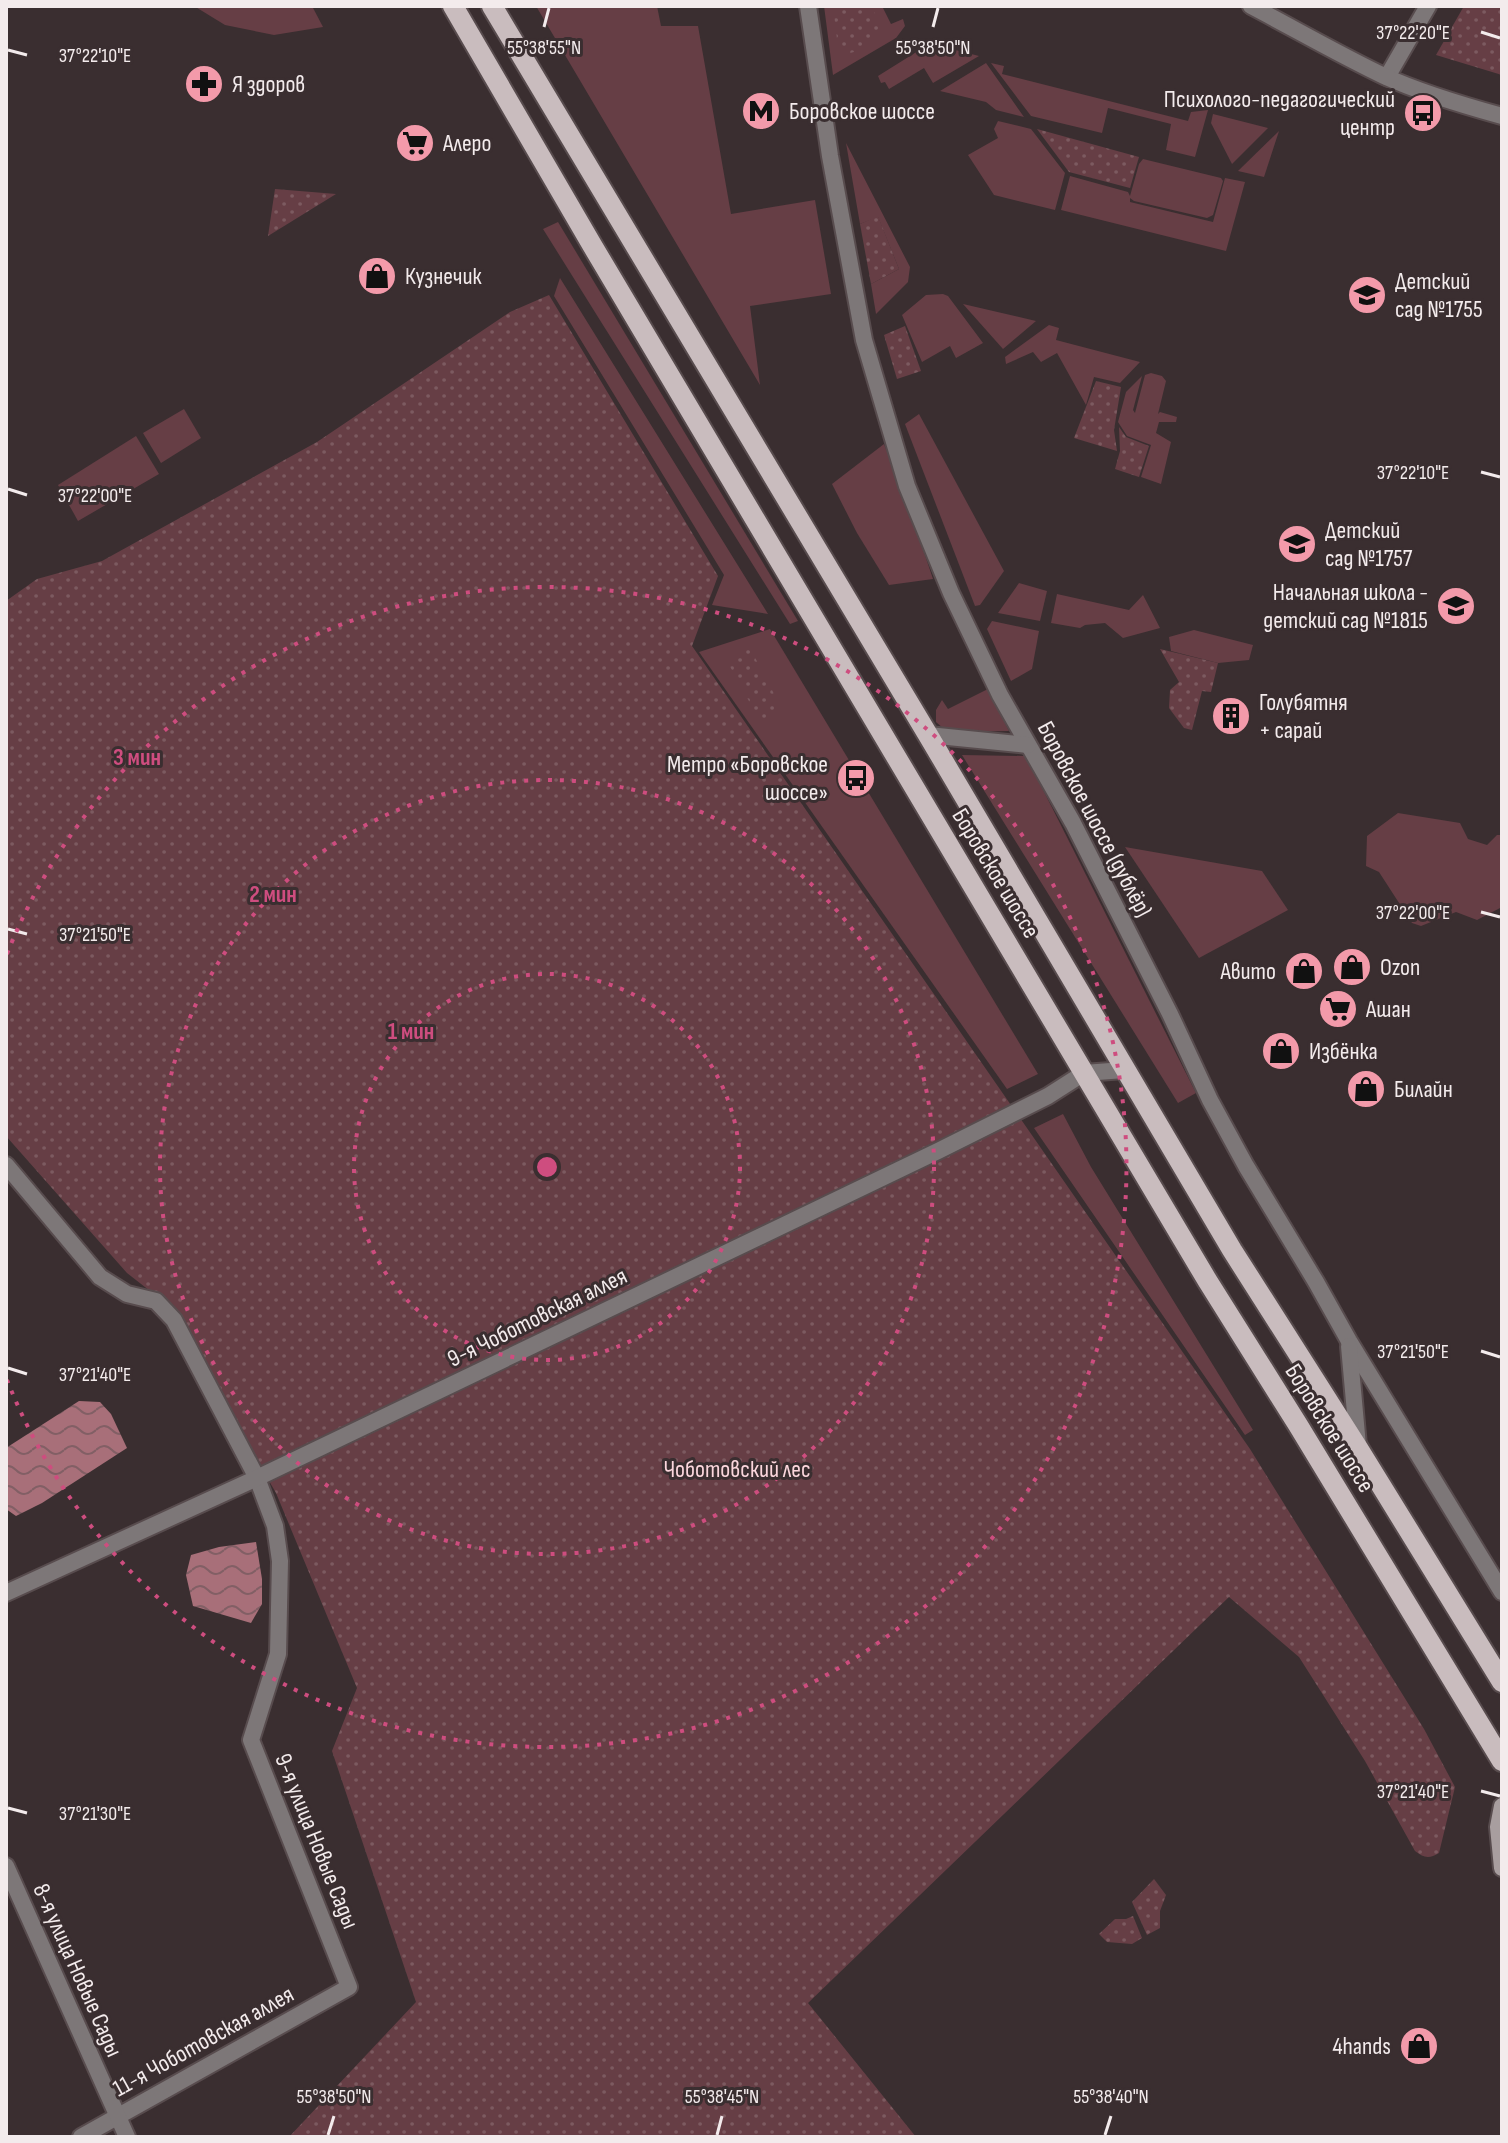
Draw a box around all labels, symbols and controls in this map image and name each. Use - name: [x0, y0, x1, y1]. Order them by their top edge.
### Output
- text: 37°22'20"E: [1376, 21, 1450, 45]
- text: 55°38'55"N: [507, 36, 581, 60]
- text: 55°38'50"N: [895, 36, 971, 60]
- text: 37°22'10"E: [59, 44, 131, 68]
- pharmacy icon: Я здоров: [183, 63, 225, 105]
- place label: Я здоров: [232, 70, 305, 99]
- place label: Психолого-педагогический центр: [1164, 85, 1395, 142]
- metro station icon: Боровское шоссе: [740, 90, 782, 132]
- bus stop icon: Психолого-педагогический центр: [1402, 92, 1444, 134]
- place label: Боровское шоссе: [789, 97, 935, 126]
- supermarket icon: Алеро: [394, 122, 436, 164]
- place label: Алеро: [442, 129, 491, 158]
- shop icon: Кузнечик: [356, 255, 398, 297]
- place label: Кузнечик: [405, 262, 483, 291]
- place label: Детский сад №1755: [1395, 267, 1483, 324]
- school or university icon: Детский сад №1755: [1346, 274, 1388, 316]
- text: 37°22'10"E: [1377, 461, 1449, 485]
- text: 37°22'00"E: [58, 484, 132, 508]
- place label: Детский сад №1757: [1325, 516, 1413, 573]
- school or university icon: Детский сад №1757: [1276, 523, 1318, 565]
- place label: Начальная школа - детский сад №1815: [1263, 578, 1428, 635]
- school or university icon: Начальная школа - детский сад №1815: [1435, 585, 1477, 627]
- place label: Голубятня + сарай: [1259, 688, 1348, 745]
- building icon: Голубятня + сарай: [1210, 695, 1252, 737]
- street label: Боровское шоссе (дублёр): [1031, 716, 1158, 922]
- text: 3 мин: [113, 743, 161, 772]
- place label: Метро «Боровское шоссе»: [667, 750, 828, 807]
- bus stop icon: Метро «Боровское шоссе»: [835, 757, 877, 799]
- street label: Боровское шоссе: [946, 803, 1046, 943]
- text: 2 мин: [249, 880, 297, 909]
- text: 37°22'00"E: [1376, 901, 1450, 925]
- text: 37°21'50"E: [59, 923, 131, 947]
- shop icon: Ozon: [1331, 946, 1373, 988]
- shop icon: Авито: [1283, 950, 1325, 992]
- place label: Ozon: [1380, 953, 1420, 982]
- place label: Авито: [1220, 957, 1276, 986]
- supermarket icon: Ашан: [1317, 988, 1359, 1030]
- place label: Ашан: [1365, 995, 1411, 1024]
- text: 1 мин: [388, 1017, 434, 1046]
- shop icon: Избёнка: [1260, 1030, 1302, 1072]
- place label: Избёнка: [1309, 1037, 1378, 1066]
- shop icon: Билайн: [1345, 1068, 1387, 1110]
- place label: Билайн: [1394, 1075, 1453, 1104]
- centre of rings: [533, 1153, 561, 1181]
- street label: 9-я Чоботовская аллея: [443, 1261, 632, 1373]
- text: 37°21'50"E: [1377, 1340, 1449, 1364]
- street label: Боровское шоссе: [1279, 1359, 1381, 1498]
- text: 37°21'40"E: [59, 1363, 131, 1387]
- park label: Чоботовский лес: [663, 1455, 811, 1484]
- street label: 9-я улица Новые Сады: [268, 1749, 365, 1933]
- text: 37°21'40"E: [1377, 1780, 1449, 1804]
- text: 37°21'30"E: [59, 1802, 131, 1826]
- street label: 8-я улица Новые Сады: [26, 1879, 129, 2061]
- street label: 11-я Чоботовская аллея: [108, 1980, 299, 2103]
- shop icon: 4hands: [1398, 2025, 1440, 2067]
- place label: 4hands: [1333, 2032, 1391, 2061]
- text: 55°38'50"N: [296, 2085, 372, 2109]
- text: 55°38'45"N: [685, 2085, 759, 2109]
- text: 55°38'40"N: [1073, 2085, 1149, 2109]

